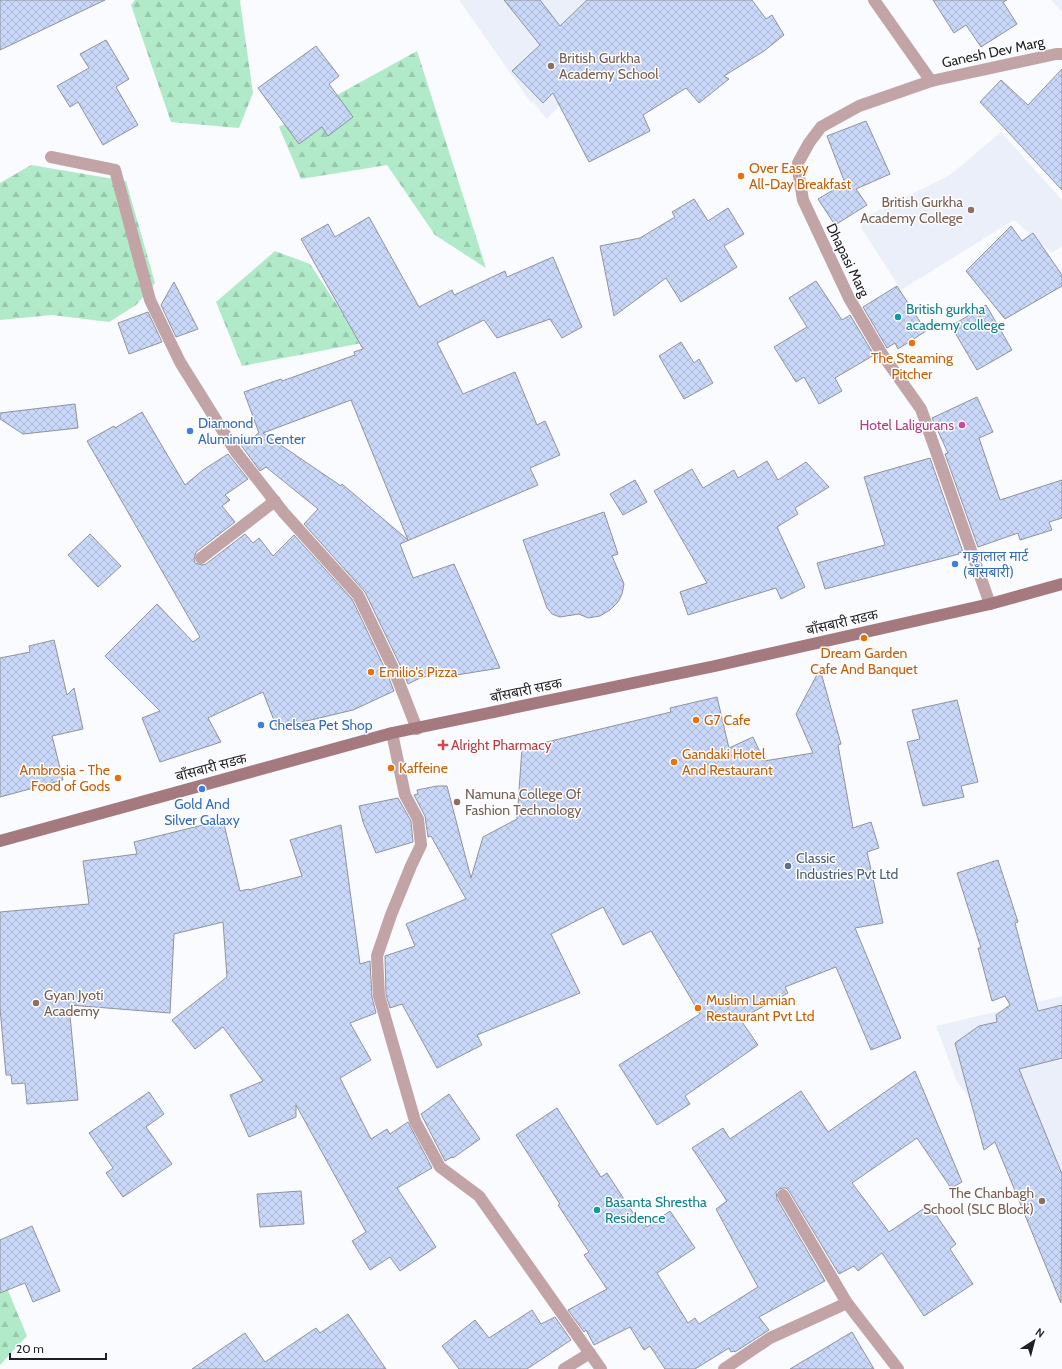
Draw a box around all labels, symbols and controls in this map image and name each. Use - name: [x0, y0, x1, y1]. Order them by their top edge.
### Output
- street label: Ganesh Dev Marg: [940, 32, 1047, 72]
- place label: British Gurkha Academy School: [559, 49, 659, 83]
- marker: British Gurkha Academy School: [546, 61, 556, 71]
- place label: Over Easy All-Day Breakfast: [749, 159, 852, 193]
- marker: Over Easy All-Day Breakfast: [736, 171, 746, 181]
- place label: British Gurkha Academy College: [860, 193, 963, 227]
- marker: British Gurkha Academy College: [966, 205, 976, 215]
- street label: Dhapasi Marg: [822, 220, 874, 301]
- place label: British gurkha academy college: [906, 300, 1005, 334]
- marker: British gurkha academy college: [893, 312, 903, 322]
- marker: The Steaming Pitcher: [907, 338, 917, 348]
- place label: The Steaming Pitcher: [871, 349, 954, 383]
- place label: Diamond Aluminium Center: [198, 414, 306, 448]
- place label: Hotel Laligurans: [859, 416, 954, 434]
- marker: Hotel Laligurans: [957, 420, 967, 430]
- marker: Diamond Aluminium Center: [185, 426, 195, 436]
- place label: गङ्गालाल मार्ट (बाँसबारी): [963, 547, 1029, 581]
- marker: गङ्गालाल मार्ट (बाँसबारी): [950, 559, 960, 569]
- street label: बाँसबारी सडक: [804, 605, 880, 639]
- marker: Dream Garden Cafe And Banquet: [859, 633, 869, 643]
- place label: Dream Garden Cafe And Banquet: [810, 644, 918, 678]
- place label: Emilio's Pizza: [379, 663, 458, 681]
- marker: Emilio's Pizza: [366, 667, 376, 677]
- street label: बाँसबारी सडक: [488, 674, 564, 706]
- place label: G7 Cafe: [704, 711, 751, 729]
- marker: G7 Cafe: [691, 715, 701, 725]
- place label: Chelsea Pet Shop: [269, 716, 373, 734]
- marker: Chelsea Pet Shop: [256, 720, 266, 730]
- place label: Alright Pharmacy: [451, 736, 552, 754]
- marker: Alright Pharmacy: [438, 740, 448, 750]
- place label: Gandaki Hotel And Restaurant: [682, 745, 773, 779]
- street label: बाँसबारी सडक: [173, 749, 249, 785]
- marker: Gandaki Hotel And Restaurant: [669, 757, 679, 767]
- place label: Kaffeine: [399, 759, 448, 777]
- place label: Ambrosia - The Food of Gods: [20, 761, 110, 795]
- marker: Kaffeine: [386, 763, 396, 773]
- marker: Ambrosia - The Food of Gods: [113, 773, 123, 783]
- marker: Gold And Silver Galaxy: [197, 784, 207, 794]
- place label: Namuna College Of Fashion Technology: [465, 785, 582, 819]
- place label: Gold And Silver Galaxy: [164, 795, 240, 829]
- marker: Namuna College Of Fashion Technology: [452, 797, 462, 807]
- place label: Classic Industries Pvt Ltd: [796, 849, 898, 883]
- marker: Classic Industries Pvt Ltd: [783, 861, 793, 871]
- place label: Gyan Jyoti Academy: [44, 986, 104, 1020]
- place label: Muslim Lamian Restaurant Pvt Ltd: [706, 991, 814, 1025]
- marker: Gyan Jyoti Academy: [31, 998, 41, 1008]
- marker: Muslim Lamian Restaurant Pvt Ltd: [693, 1003, 703, 1013]
- place label: The Chanbagh School (SLC Block): [923, 1184, 1034, 1218]
- place label: Basanta Shrestha Residence: [605, 1193, 707, 1227]
- marker: The Chanbagh School (SLC Block): [1037, 1196, 1047, 1206]
- marker: Basanta Shrestha Residence: [592, 1205, 602, 1215]
- north arrow: [1014, 1321, 1054, 1361]
- text: N: [1033, 1325, 1047, 1341]
- scale bar: [10, 1335, 106, 1361]
- text: 20 m: [16, 1341, 44, 1356]

